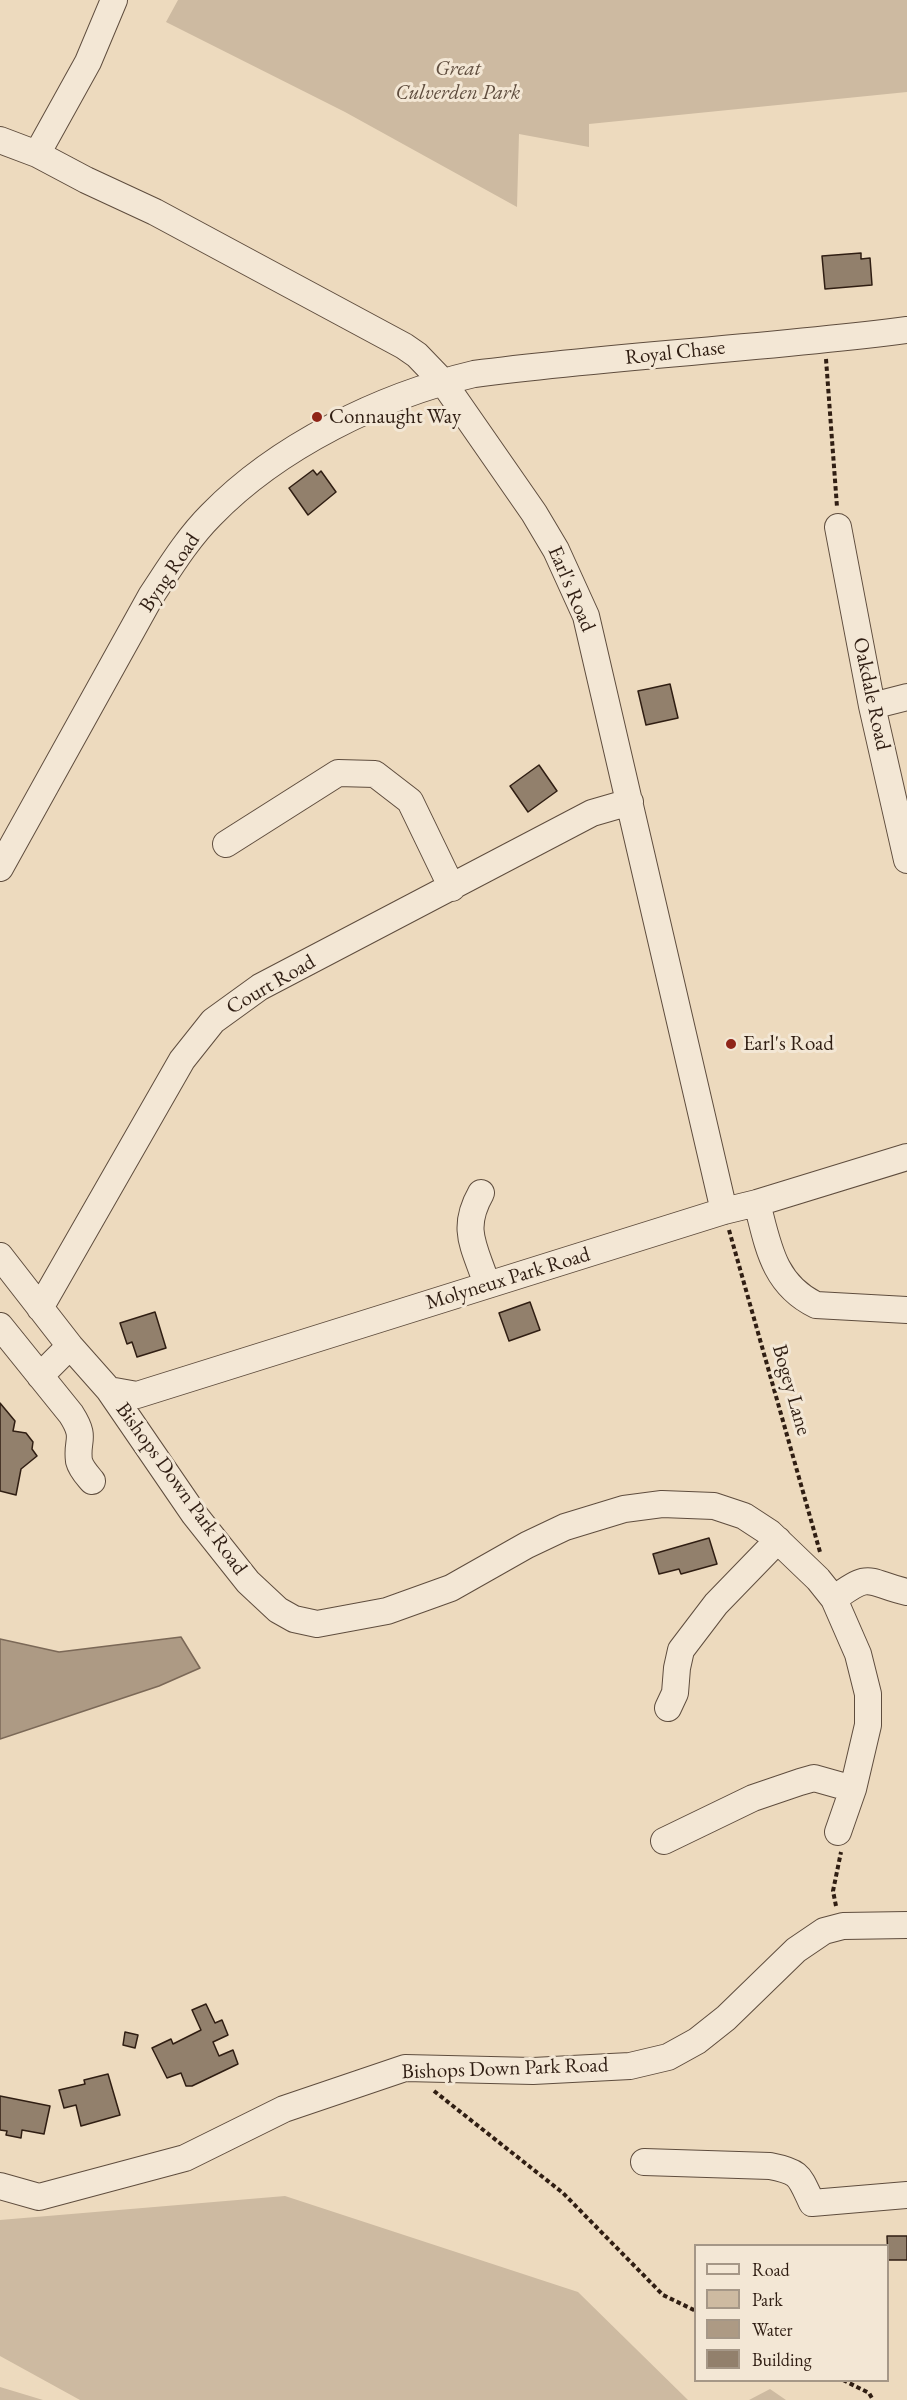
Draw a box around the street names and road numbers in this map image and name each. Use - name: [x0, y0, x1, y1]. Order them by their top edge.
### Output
- street label: Royal Chase: [624, 335, 726, 371]
- street label: Byng Road: [134, 529, 206, 617]
- street label: Earl's Road: [542, 542, 600, 636]
- street label: Oakdale Road: [847, 635, 895, 753]
- street label: Court Road: [222, 950, 320, 1020]
- street label: Molyneux Park Road: [423, 1242, 593, 1316]
- street label: Bogey Lane: [766, 1342, 816, 1438]
- street label: Bishops Down Park Road: [110, 1398, 252, 1580]
- street label: Bishops Down Park Road: [401, 2053, 609, 2085]

